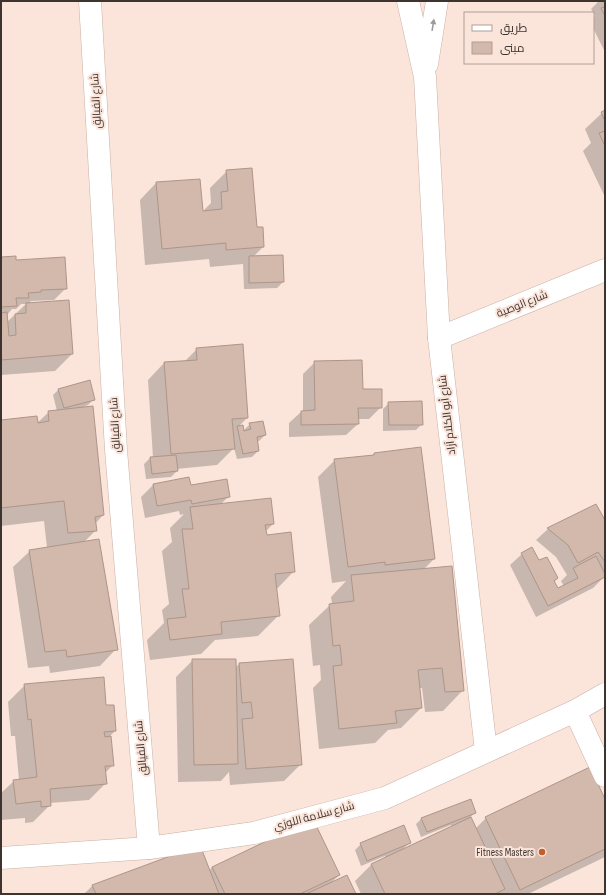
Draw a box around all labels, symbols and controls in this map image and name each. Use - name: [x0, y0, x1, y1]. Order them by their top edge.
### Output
- legend: [464, 12, 594, 64]
- one-way arrow: [430, 19, 436, 31]
- text: طريق: [500, 21, 528, 36]
- text: مبنى: [500, 41, 525, 56]
- street label: شارع الفيالق: [88, 73, 105, 129]
- street label: شارع الوصية: [495, 288, 550, 321]
- street label: شارع أبو الكلام آزاد: [435, 374, 459, 456]
- street label: شارع الفيالق: [107, 397, 124, 453]
- street label: شارع الفيالق: [132, 720, 151, 776]
- street label: شارع سلامة اللوزي: [272, 799, 356, 835]
- place label: Fitness Masters: [476, 846, 534, 859]
- marker: Fitness Masters: [537, 847, 547, 857]

